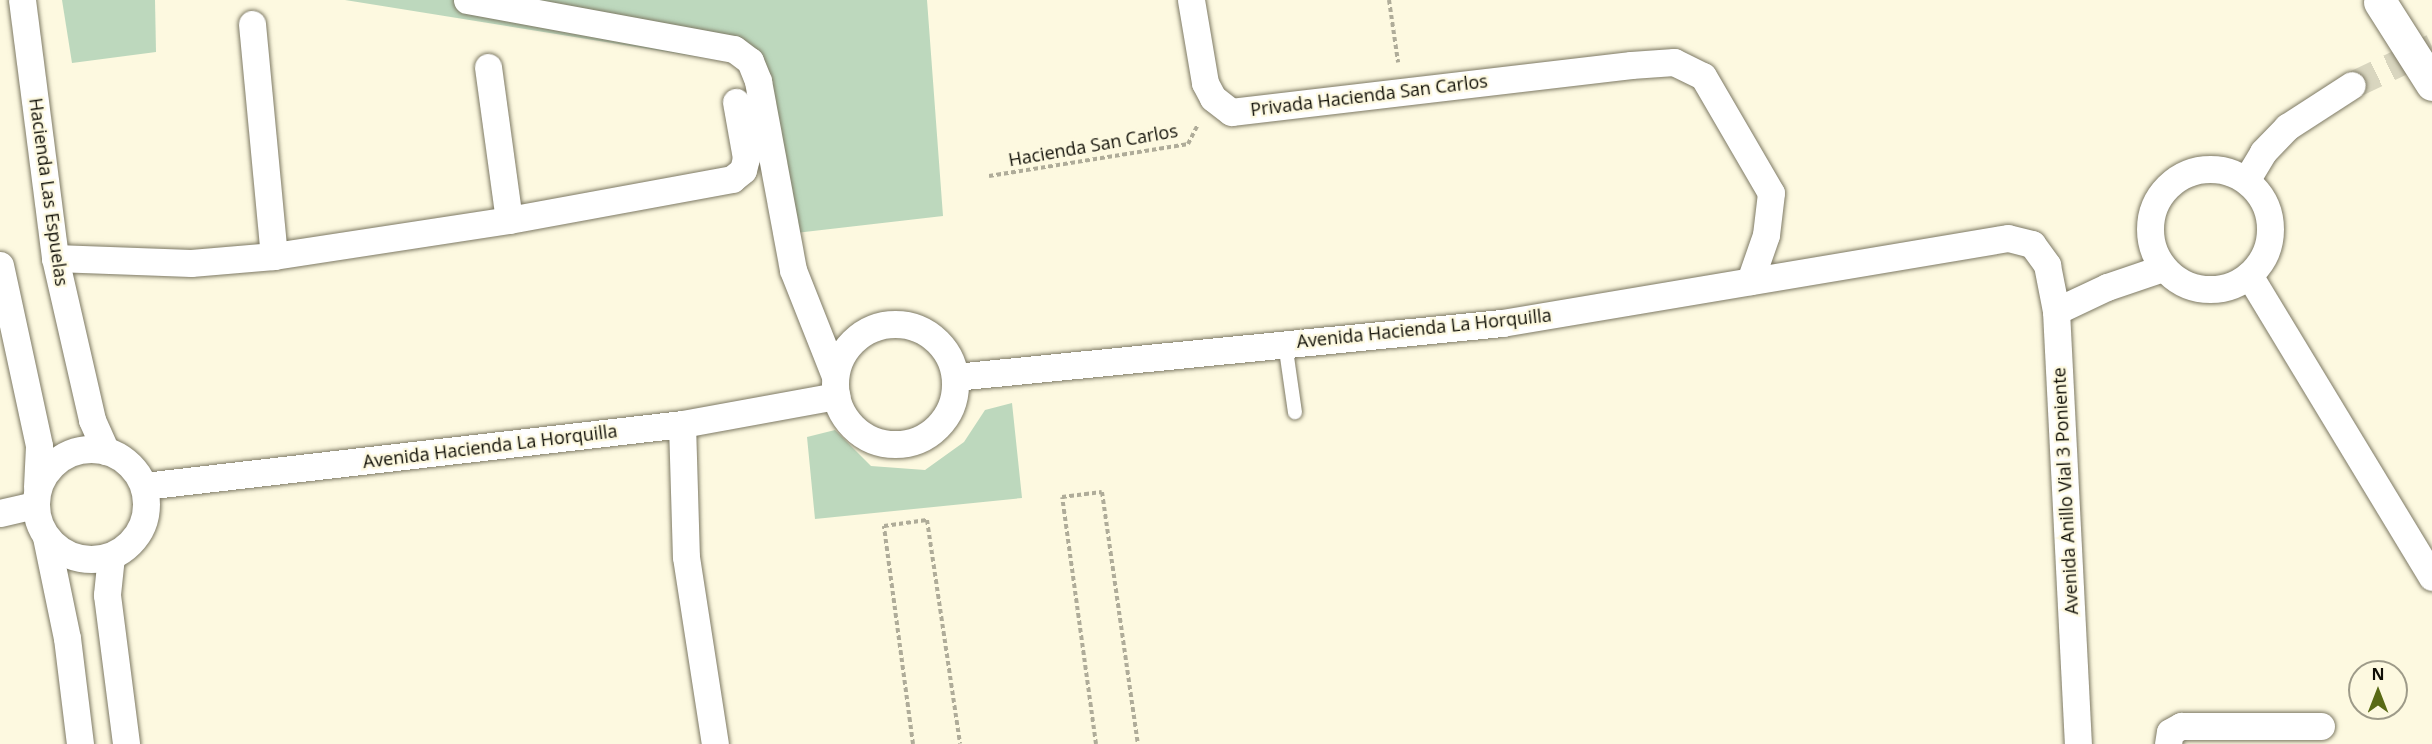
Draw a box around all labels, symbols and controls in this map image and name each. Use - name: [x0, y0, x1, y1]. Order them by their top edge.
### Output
- street label: Privada Hacienda San Carlos: [1249, 70, 1489, 120]
- street label: Hacienda Las Espuelas: [25, 97, 73, 287]
- street label: Hacienda San Carlos: [1007, 119, 1179, 171]
- street label: Avenida Hacienda La Horquilla: [1295, 304, 1553, 352]
- street label: Avenida Anillo Vial 3 Poniente: [2048, 367, 2082, 615]
- street label: Avenida Hacienda La Horquilla: [362, 420, 618, 472]
- north arrow: [2348, 660, 2408, 720]
- text: N: [2371, 663, 2385, 685]

